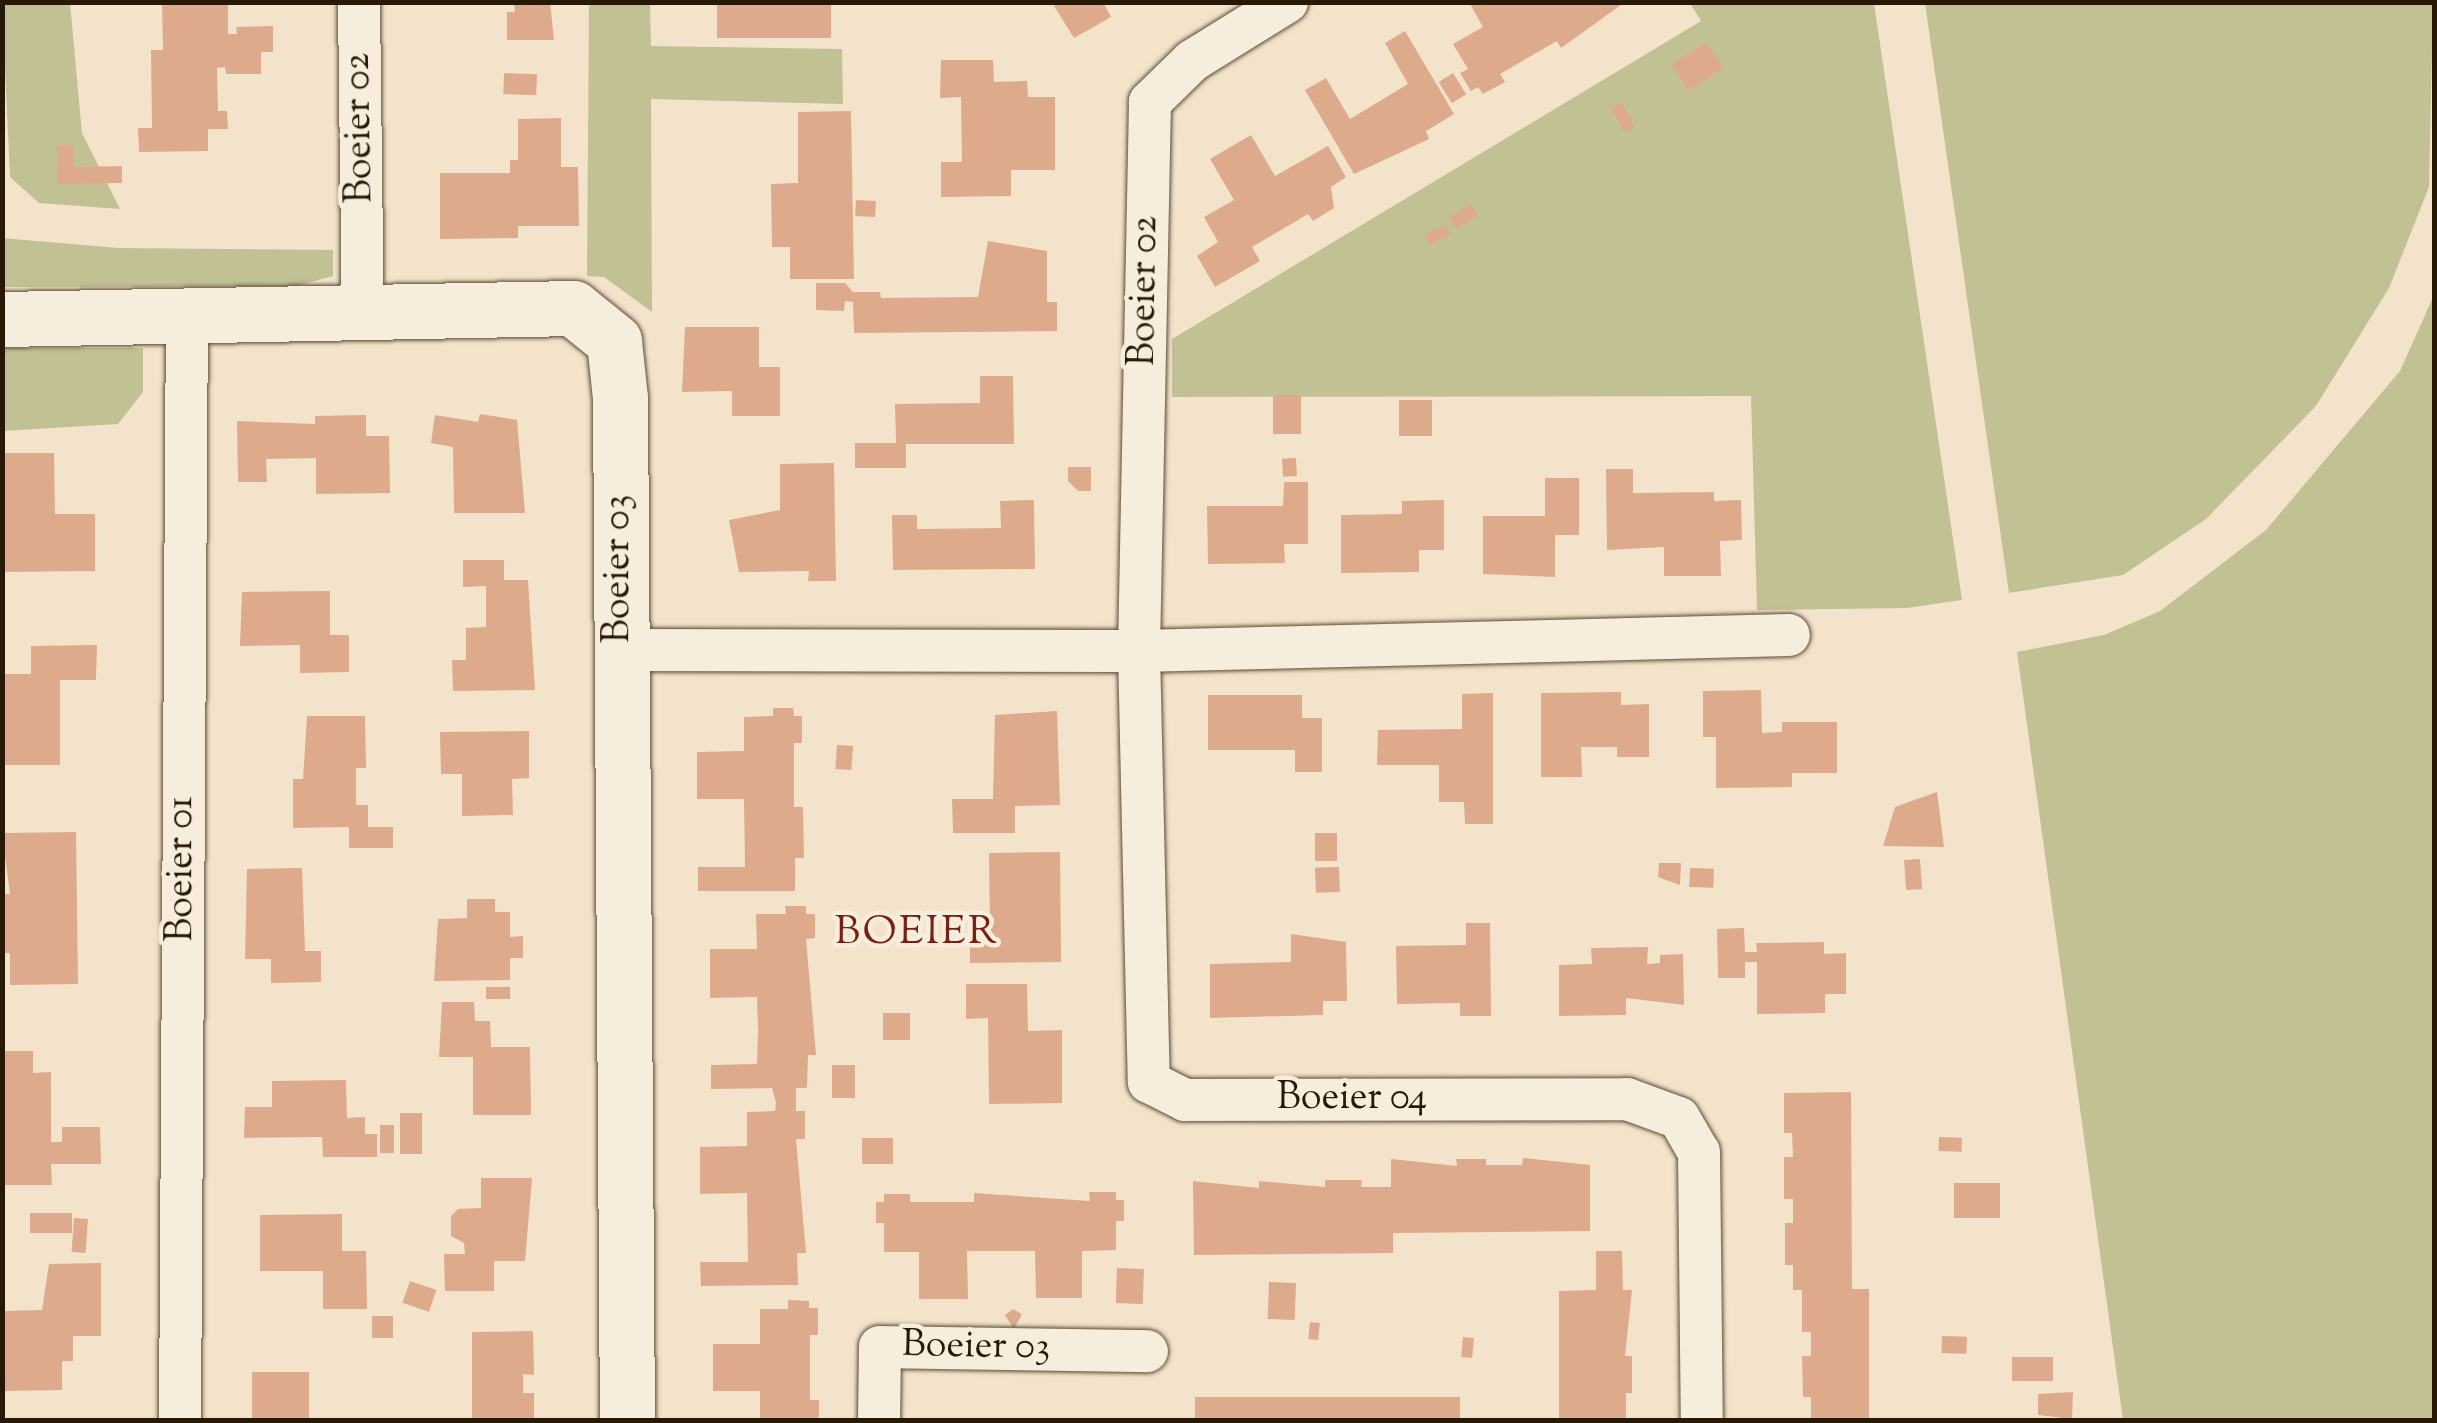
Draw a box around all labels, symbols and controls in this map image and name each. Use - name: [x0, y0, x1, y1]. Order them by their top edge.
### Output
- street label: Boeier 02: [337, 52, 385, 204]
- street label: Boeier 02: [1122, 215, 1170, 367]
- street label: Boeier 03: [597, 495, 643, 643]
- street label: Boeier 01: [160, 796, 206, 942]
- district label: BOEIER: [835, 910, 999, 958]
- street label: Boeier 04: [1277, 1077, 1427, 1123]
- street label: Boeier 03: [901, 1324, 1051, 1372]

